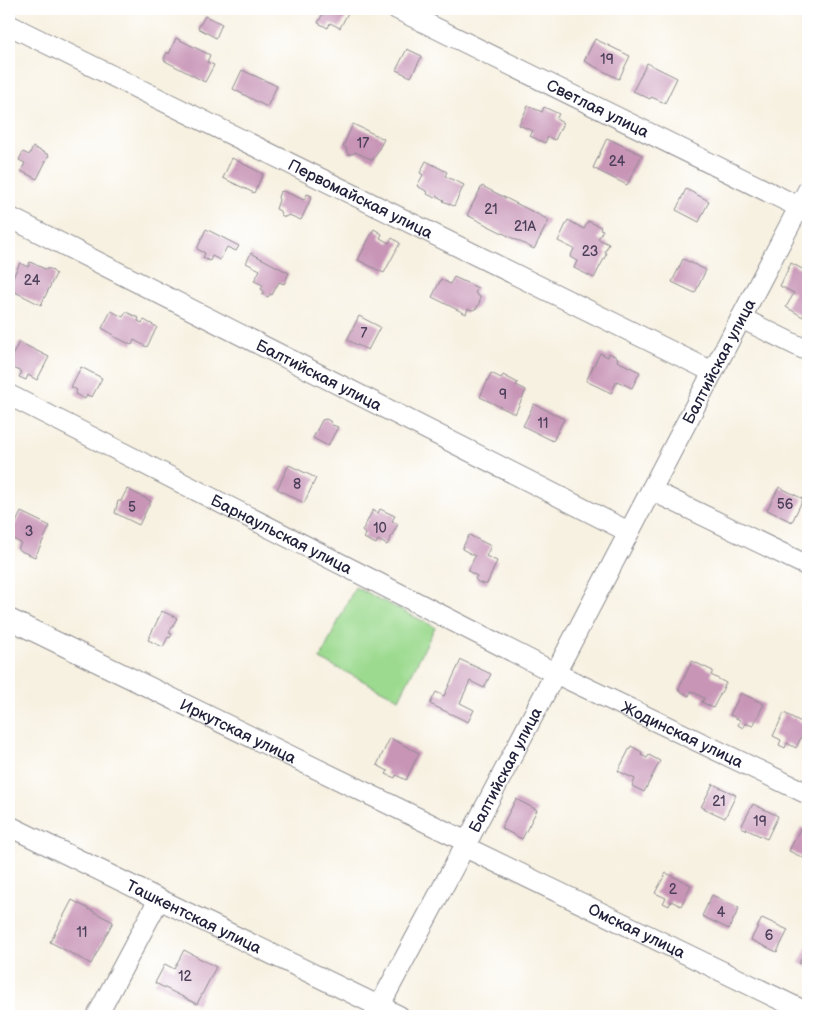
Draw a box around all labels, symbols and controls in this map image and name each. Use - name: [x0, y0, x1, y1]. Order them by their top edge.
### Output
- house number: 19: [600, 51, 614, 68]
- street label: Светлая улица: [543, 76, 652, 143]
- house number: 17: [357, 135, 369, 152]
- house number: 24: [609, 153, 626, 170]
- street label: Первомайская улица: [284, 156, 436, 244]
- house number: 21: [484, 201, 498, 218]
- house number: 21А: [514, 218, 536, 235]
- house number: 23: [582, 243, 598, 260]
- house number: 24: [24, 272, 41, 289]
- street label: Балтийская улица: [679, 296, 761, 427]
- house number: 7: [361, 325, 368, 342]
- street label: Балтийская улица: [253, 336, 385, 416]
- house number: 9: [499, 386, 507, 403]
- house number: 11: [538, 415, 548, 432]
- house number: 8: [293, 476, 301, 493]
- street label: Барнаульская улица: [207, 491, 355, 579]
- house number: 56: [777, 496, 794, 513]
- house number: 5: [128, 499, 136, 516]
- house number: 10: [373, 520, 387, 537]
- house number: 3: [25, 523, 33, 540]
- street label: Иркутская улица: [176, 696, 299, 769]
- street label: Жодинская улица: [618, 698, 746, 773]
- street label: Балтийская улица: [466, 704, 547, 836]
- house number: 21: [712, 793, 726, 810]
- house number: 19: [753, 813, 767, 830]
- street label: Ташкентская улица: [123, 877, 265, 959]
- house number: 2: [669, 881, 678, 898]
- street label: Омская улица: [585, 900, 688, 963]
- house number: 4: [717, 904, 726, 921]
- house number: 11: [77, 924, 87, 941]
- house number: 6: [765, 927, 774, 944]
- house number: 12: [178, 968, 193, 985]

